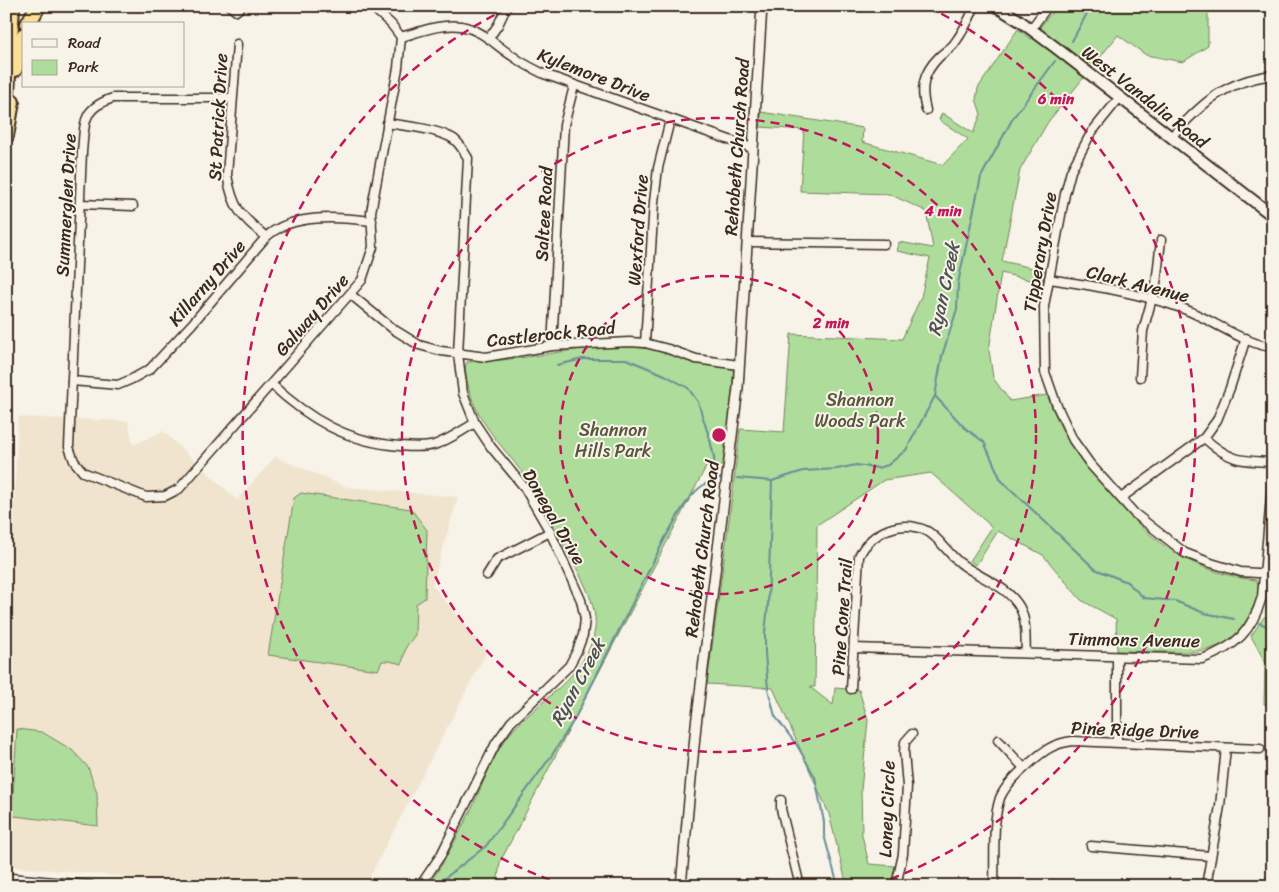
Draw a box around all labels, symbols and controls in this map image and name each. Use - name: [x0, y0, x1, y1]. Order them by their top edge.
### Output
- legend: [22, 22, 185, 88]
- text: Road: [68, 30, 101, 56]
- street label: West Vandalia Road: [1074, 37, 1217, 158]
- street label: Kylemore Drive: [533, 39, 655, 111]
- street label: St Patrick Drive: [199, 52, 237, 182]
- text: Park: [68, 54, 99, 80]
- street label: Rehobeth Church Road: [715, 56, 759, 237]
- text: 6 min: [1037, 86, 1075, 112]
- street label: Summerglen Drive: [46, 133, 86, 277]
- street label: Saltee Road: [526, 164, 563, 262]
- street label: Wexford Drive: [618, 173, 658, 287]
- street label: Tipperary Drive: [1014, 189, 1066, 315]
- text: 4 min: [923, 198, 962, 224]
- street label: Killarny Drive: [160, 232, 254, 334]
- water label: Ryan Creek: [917, 236, 970, 339]
- street label: Clark Avenue: [1083, 256, 1193, 312]
- street label: Galway Drive: [267, 266, 357, 364]
- text: 2 min: [812, 310, 850, 336]
- street label: Castlerock Road: [485, 311, 618, 357]
- park label: Shannon Woods Park: [814, 384, 906, 437]
- park label: Shannon Hills Park: [575, 414, 652, 467]
- centre of rings: [710, 426, 728, 444]
- street label: Rehobeth Church Road: [675, 457, 729, 639]
- street label: Donegal Drive: [513, 462, 595, 572]
- street label: Pine Cone Trail: [822, 556, 862, 677]
- street label: Timmons Avenue: [1068, 623, 1200, 657]
- water label: Ryan Creek: [541, 630, 616, 732]
- street label: Pine Ridge Drive: [1070, 712, 1200, 748]
- street label: Loney Circle: [869, 760, 905, 858]

